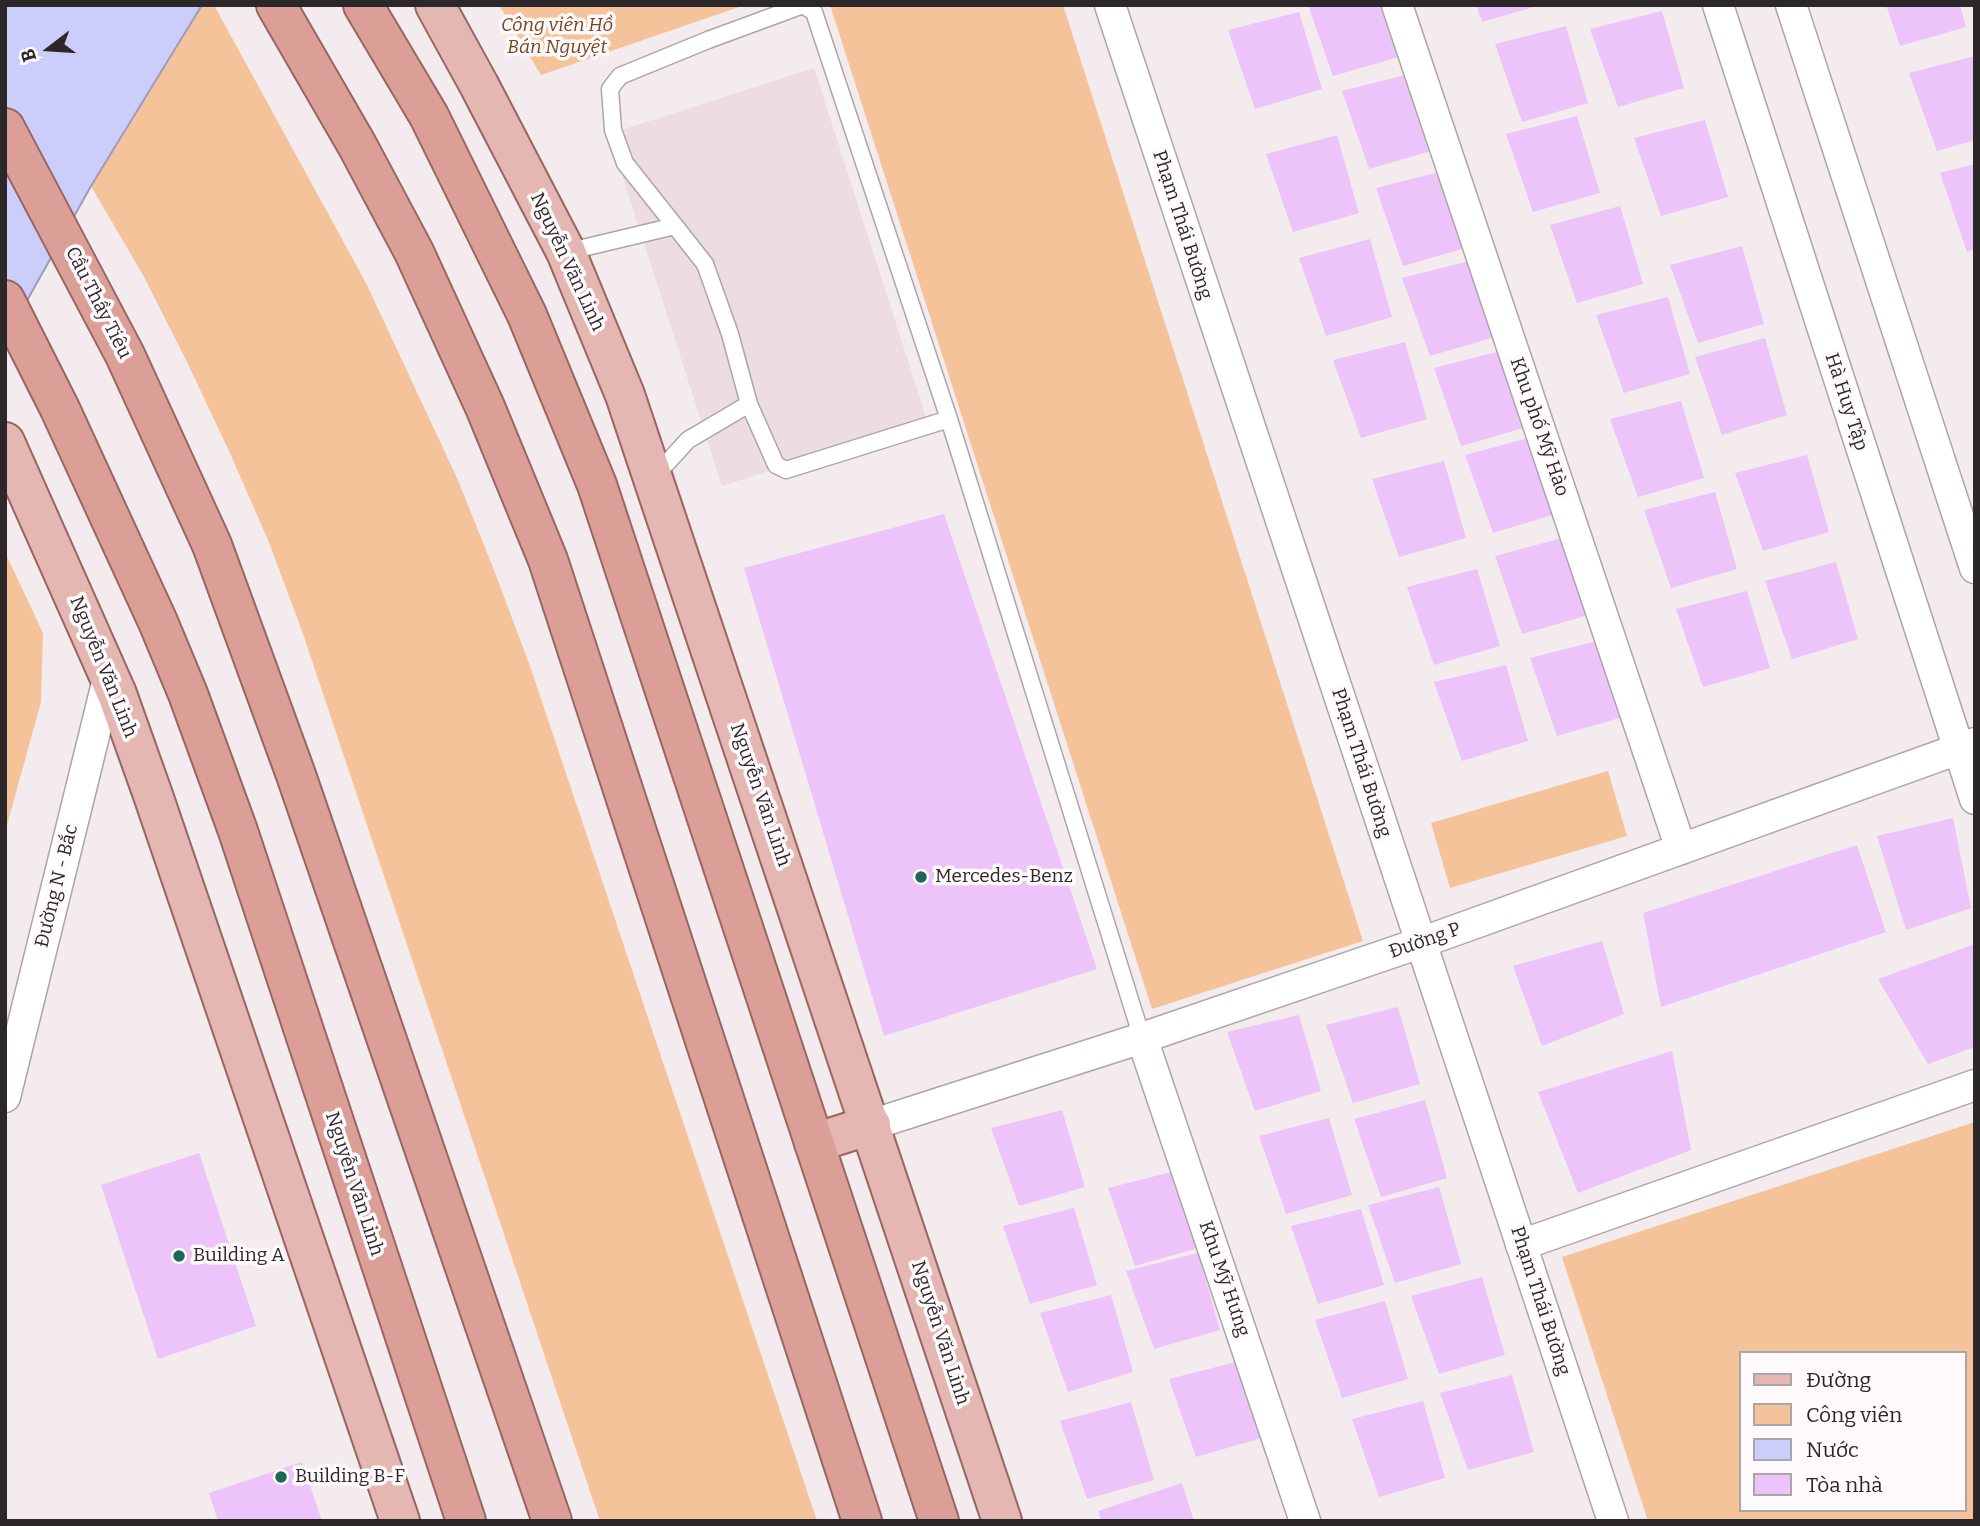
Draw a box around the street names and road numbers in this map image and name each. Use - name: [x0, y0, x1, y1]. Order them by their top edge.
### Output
- street label: Phạm Thái Bường: [1147, 148, 1217, 302]
- street label: Nguyễn Văn Linh: [525, 189, 609, 335]
- street label: Cầu Thầy Tiêu: [60, 243, 136, 363]
- street label: Hà Huy Tập: [1820, 350, 1872, 454]
- street label: Khu phố Mỹ Hào: [1505, 355, 1573, 499]
- street label: Nguyễn Văn Linh: [64, 593, 142, 741]
- street label: Phạm Thái Bường: [1326, 686, 1396, 840]
- street label: Nguyễn Văn Linh: [725, 720, 795, 870]
- street label: Đường N - Bắc: [31, 822, 83, 950]
- street label: Đường P: [1386, 918, 1464, 964]
- street label: Nguyễn Văn Linh: [320, 1109, 388, 1259]
- street label: Khu Mỹ Hưng: [1194, 1218, 1254, 1340]
- street label: Phạm Thái Bường: [1505, 1224, 1575, 1378]
- street label: Nguyễn Văn Linh: [906, 1258, 974, 1408]

